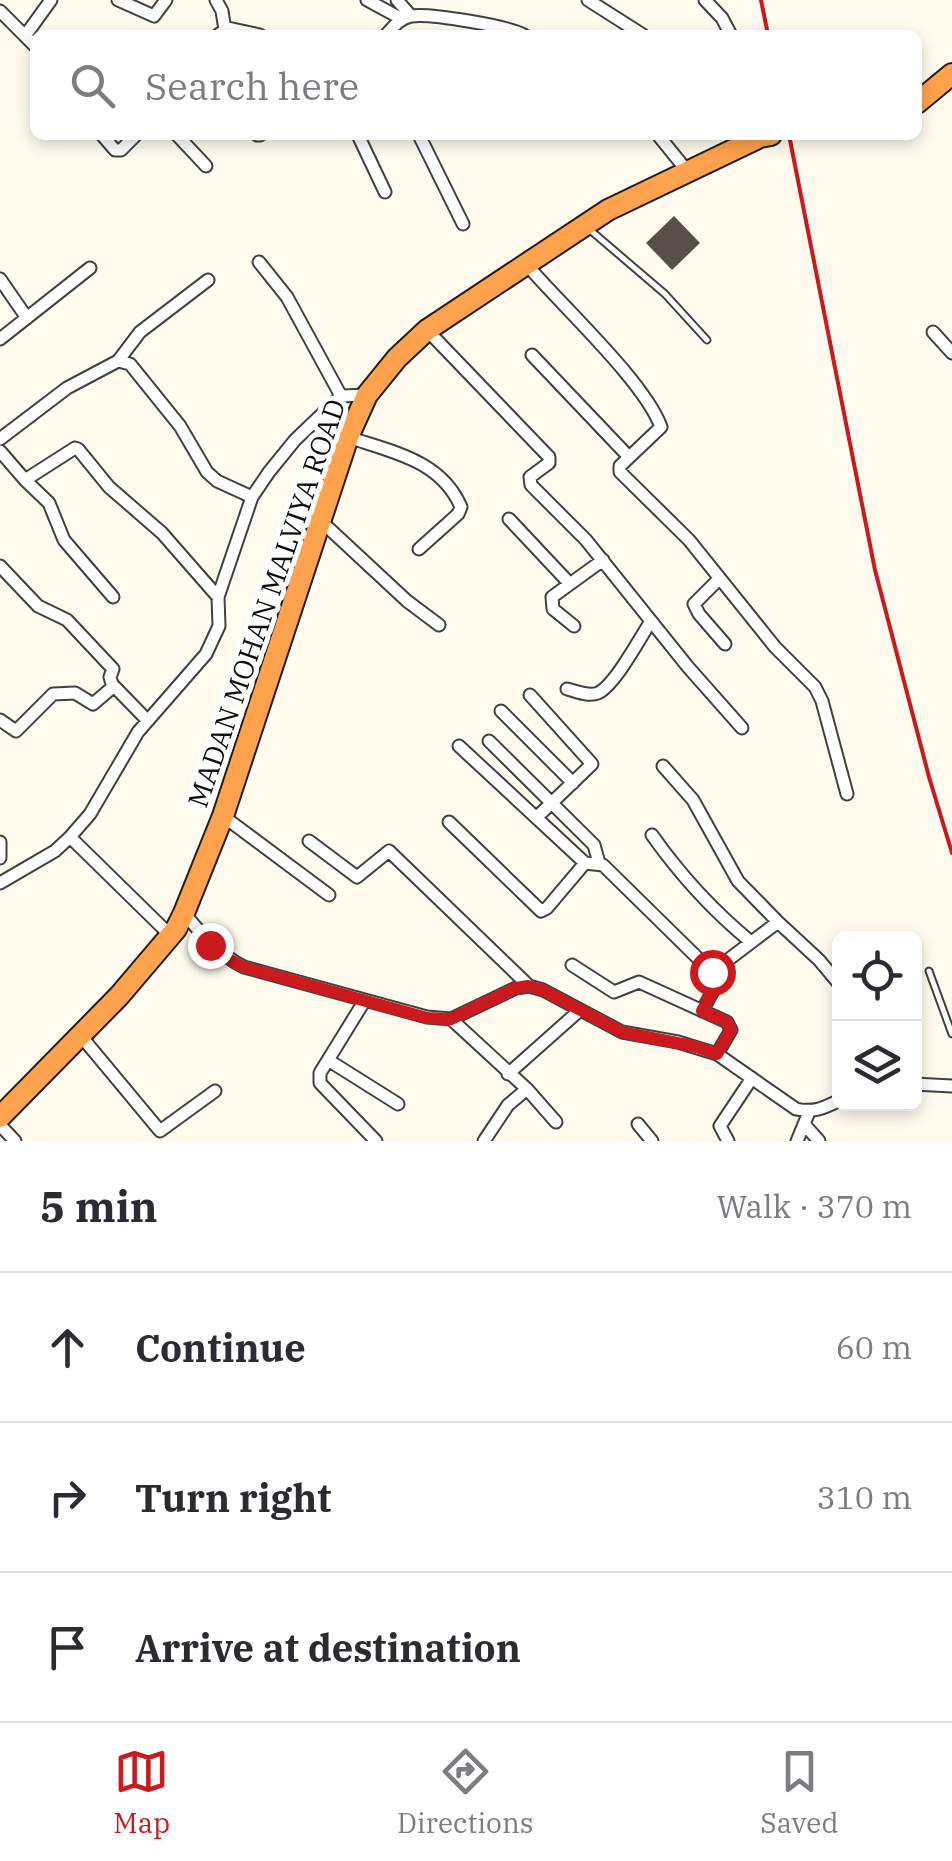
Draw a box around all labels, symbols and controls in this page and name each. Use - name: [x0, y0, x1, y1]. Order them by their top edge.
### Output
- search box: [30, 30, 922, 140]
- icon: search: [65, 58, 120, 113]
- text: Search here: [145, 61, 359, 110]
- street label: MADAN MOHAN MALVIYA ROAD: [179, 394, 353, 812]
- route end: [188, 923, 234, 969]
- map controls: [832, 931, 922, 1111]
- button: locate: [832, 931, 922, 1021]
- route start: [690, 950, 736, 996]
- button: layers: [832, 1021, 922, 1111]
- text: 5 min: [40, 1179, 158, 1234]
- text: Walk · 370 m: [716, 1185, 912, 1227]
- icon: ahead: [40, 1320, 95, 1375]
- text: Continue: [135, 1323, 306, 1372]
- text: 60 m: [836, 1326, 912, 1368]
- icon: right: [40, 1470, 95, 1525]
- text: Turn right: [135, 1473, 331, 1522]
- text: 310 m: [816, 1476, 912, 1518]
- icon: arrive: [40, 1620, 95, 1675]
- text: Arrive at destination: [135, 1623, 521, 1672]
- tab: Map: [113, 1744, 170, 1841]
- tab: Directions: [397, 1744, 533, 1841]
- tab: Saved: [760, 1744, 839, 1841]

